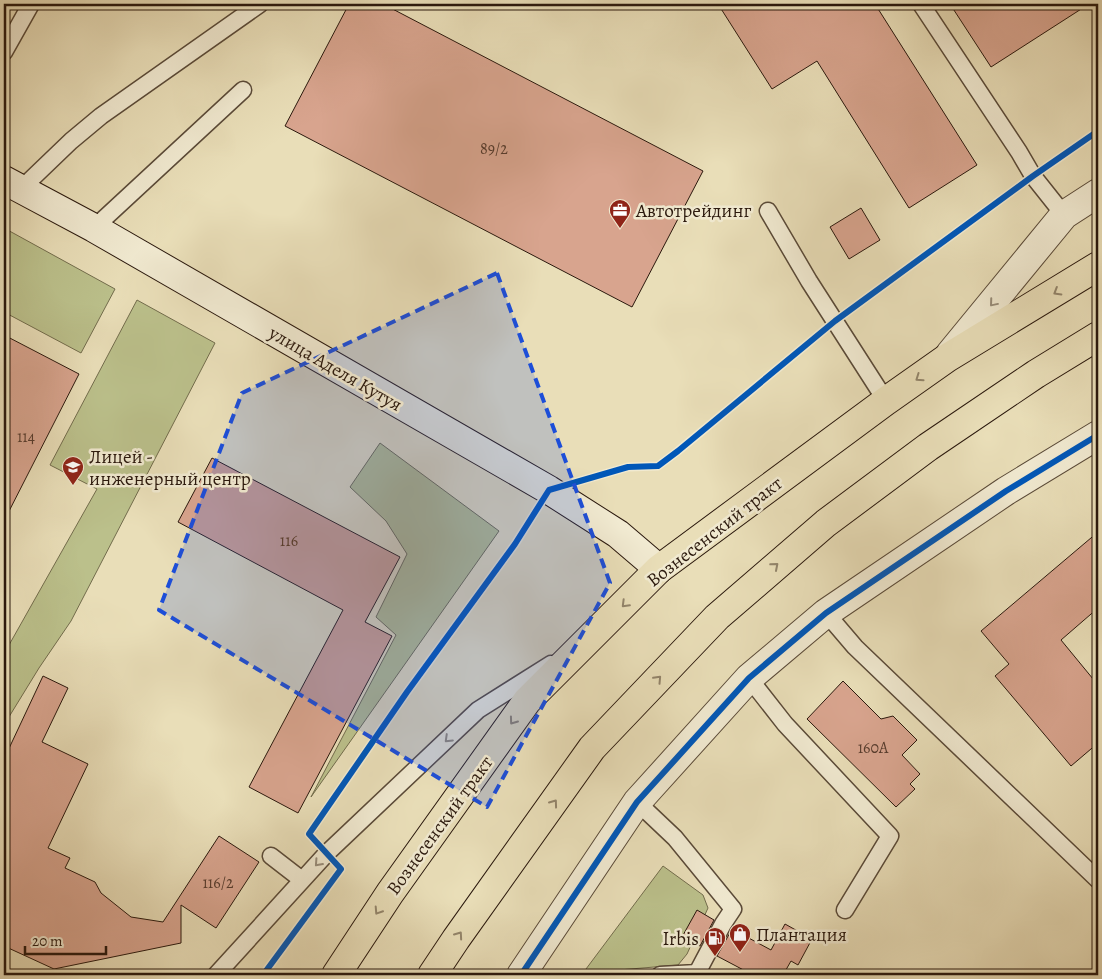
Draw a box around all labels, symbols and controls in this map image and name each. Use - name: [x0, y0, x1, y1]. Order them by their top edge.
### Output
- house number: 89/2: [480, 138, 508, 160]
- office icon: Автотрейдинг: [608, 198, 632, 229]
- place label: Автотрейдинг: [635, 198, 752, 224]
- one-way arrow: [1053, 285, 1062, 295]
- one-way arrow: [990, 297, 999, 306]
- street label: улица Аделя Кутуя: [263, 320, 407, 418]
- one-way arrow: [915, 372, 925, 381]
- house number: 114: [17, 426, 35, 448]
- place label: Лицей - инженерный центр: [89, 444, 251, 492]
- school or university icon: Лицей - инженерный центр: [61, 455, 85, 486]
- street label: Вознесенский тракт: [641, 470, 788, 593]
- house number: 116: [280, 530, 298, 552]
- one-way arrow: [770, 563, 779, 572]
- one-way arrow: [621, 598, 630, 607]
- one-way arrow: [652, 675, 661, 684]
- one-way arrow: [510, 715, 519, 725]
- one-way arrow: [444, 733, 453, 742]
- house number: 160А: [858, 737, 889, 759]
- street label: Вознесенский тракт: [381, 750, 499, 900]
- one-way arrow: [548, 800, 556, 809]
- one-way arrow: [315, 858, 324, 867]
- house number: 116/2: [202, 872, 234, 894]
- one-way arrow: [375, 905, 384, 914]
- shop icon: Плантация: [728, 922, 752, 953]
- place label: Плантация: [756, 922, 847, 948]
- scale bar: [25, 924, 106, 956]
- place label: Irbis: [662, 926, 699, 952]
- fuel station icon: Irbis: [703, 926, 727, 957]
- text: 20 m: [32, 931, 63, 951]
- one-way arrow: [453, 931, 462, 941]

